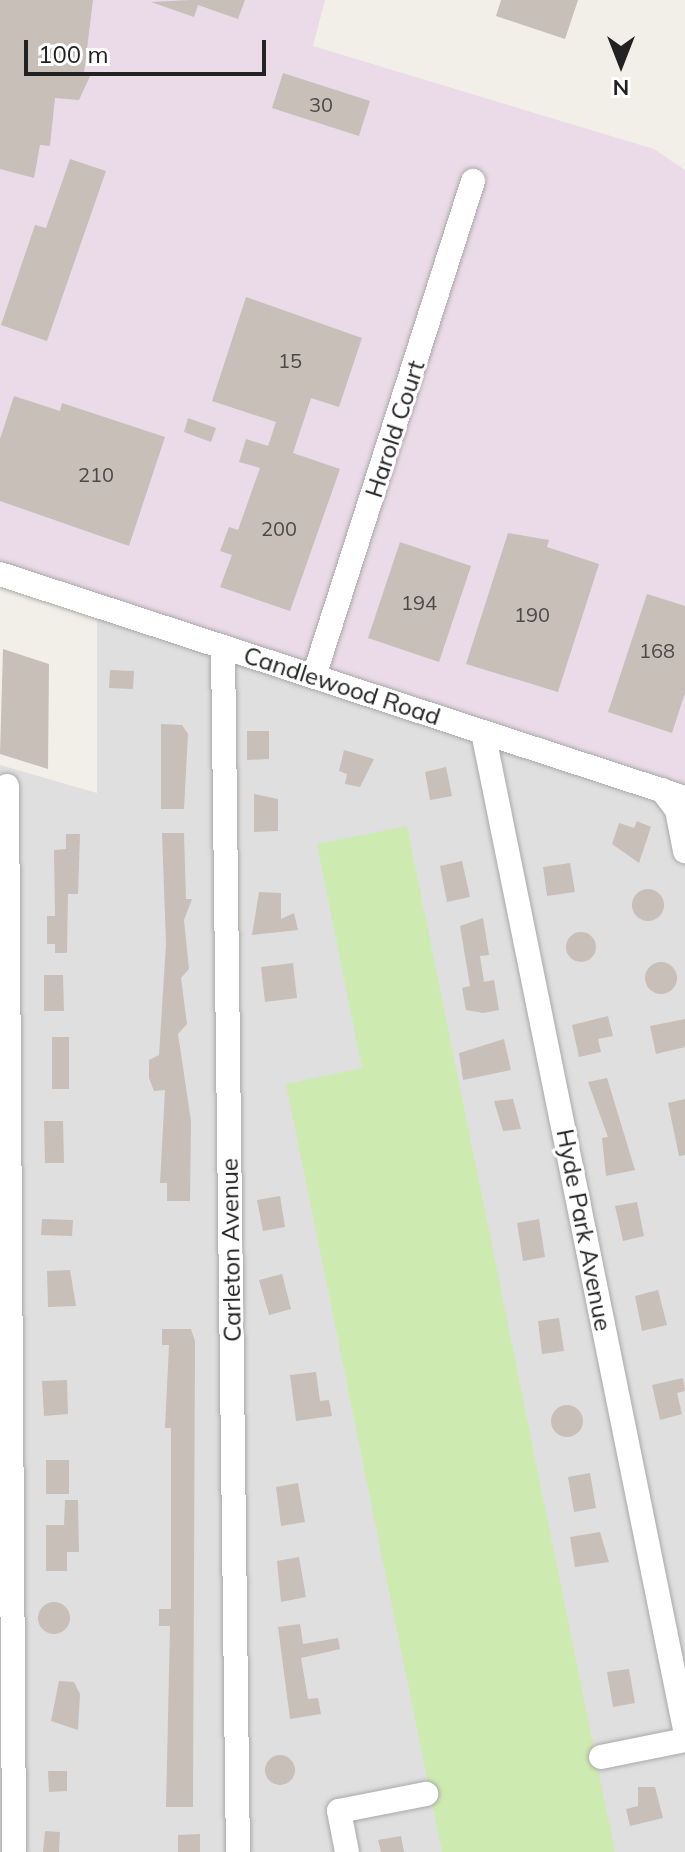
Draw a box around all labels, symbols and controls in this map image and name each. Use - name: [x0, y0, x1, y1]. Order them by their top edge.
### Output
- scale bar: [28, 24, 270, 74]
- north arrow: [581, 24, 661, 104]
- text: 100 m: [38, 39, 109, 69]
- text: N: [613, 74, 629, 102]
- house number: 30: [309, 92, 333, 116]
- house number: 15: [278, 348, 302, 372]
- street label: Harold Court: [359, 357, 431, 501]
- house number: 210: [78, 462, 114, 486]
- house number: 200: [261, 516, 297, 540]
- house number: 194: [401, 590, 437, 614]
- house number: 190: [514, 602, 550, 626]
- house number: 168: [639, 638, 675, 662]
- street label: Candlewood Road: [240, 641, 444, 731]
- street label: Hyde Park Avenue: [550, 1127, 618, 1333]
- street label: Carleton Avenue: [215, 1158, 247, 1342]

